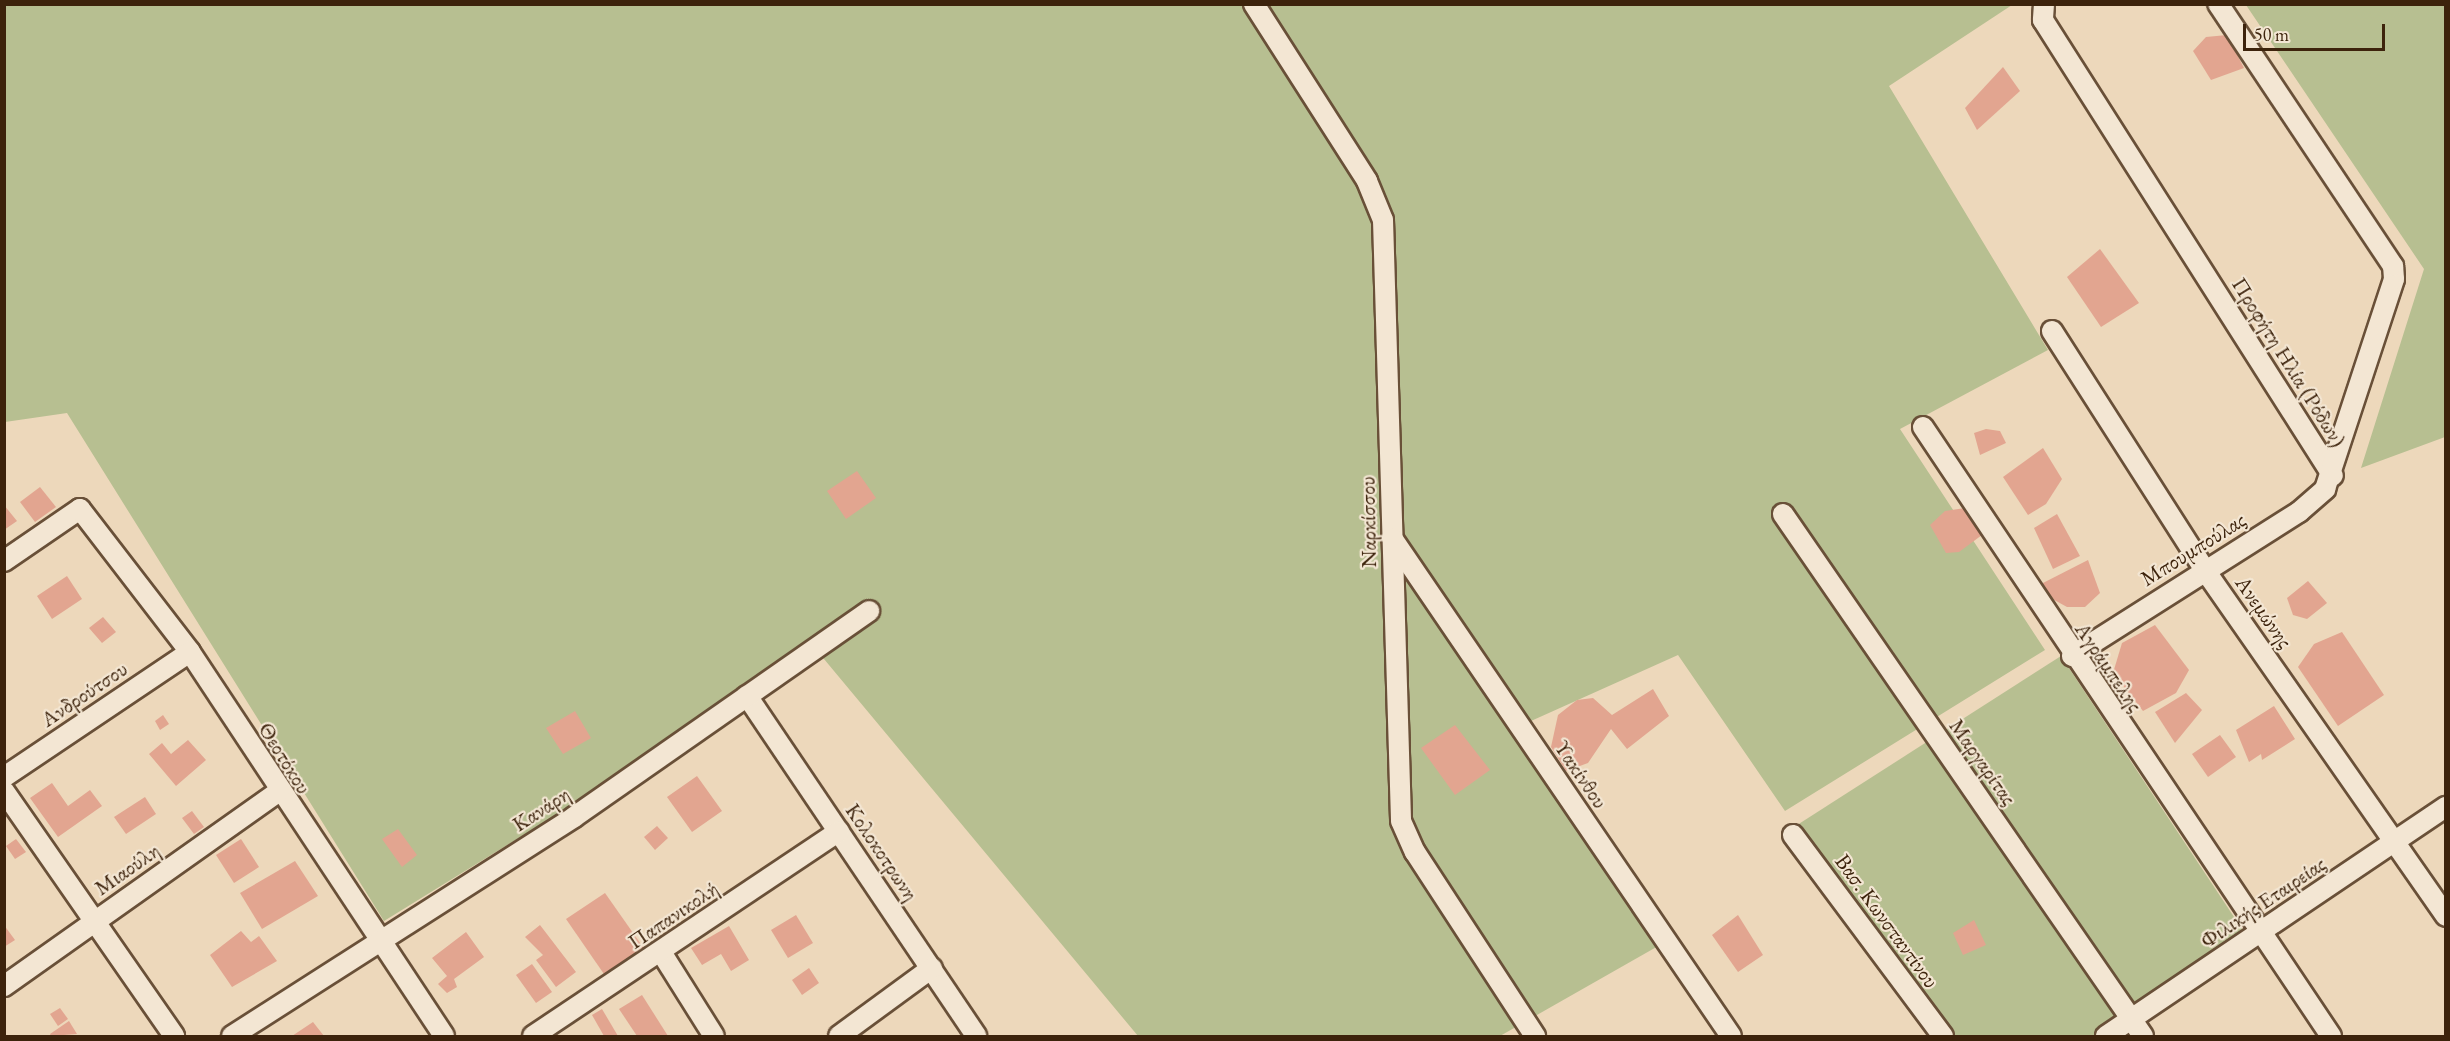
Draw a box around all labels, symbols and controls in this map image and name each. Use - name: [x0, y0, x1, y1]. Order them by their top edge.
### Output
- scale bar: [2246, 12, 2388, 50]
- text: 50 m: [2254, 23, 2289, 46]
- street label: Προφήτη Ηλία (Ρόδων): [2226, 272, 2352, 452]
- street label: Ναρκίσσου: [1354, 476, 1382, 568]
- street label: Μπουμπούλας: [2136, 506, 2250, 592]
- street label: Ανεμώνης: [2230, 571, 2298, 653]
- street label: Αγράμπελης: [2069, 617, 2149, 717]
- street label: Ανδρούτσου: [36, 655, 132, 733]
- street label: Μαργαρίτας: [1944, 714, 2022, 810]
- street label: Θεοτόκου: [253, 717, 317, 799]
- street label: Υακίνθου: [1548, 735, 1614, 813]
- street label: Κανάρη: [507, 781, 575, 837]
- street label: Κολοκοτρωνη: [840, 798, 924, 906]
- street label: Μιαούλη: [89, 837, 165, 901]
- street label: Βασ. Κωνσταντίνου: [1830, 849, 1944, 993]
- street label: Φιλικής Εταιρείας: [2195, 850, 2331, 954]
- street label: Παπανικολή: [623, 875, 723, 955]

